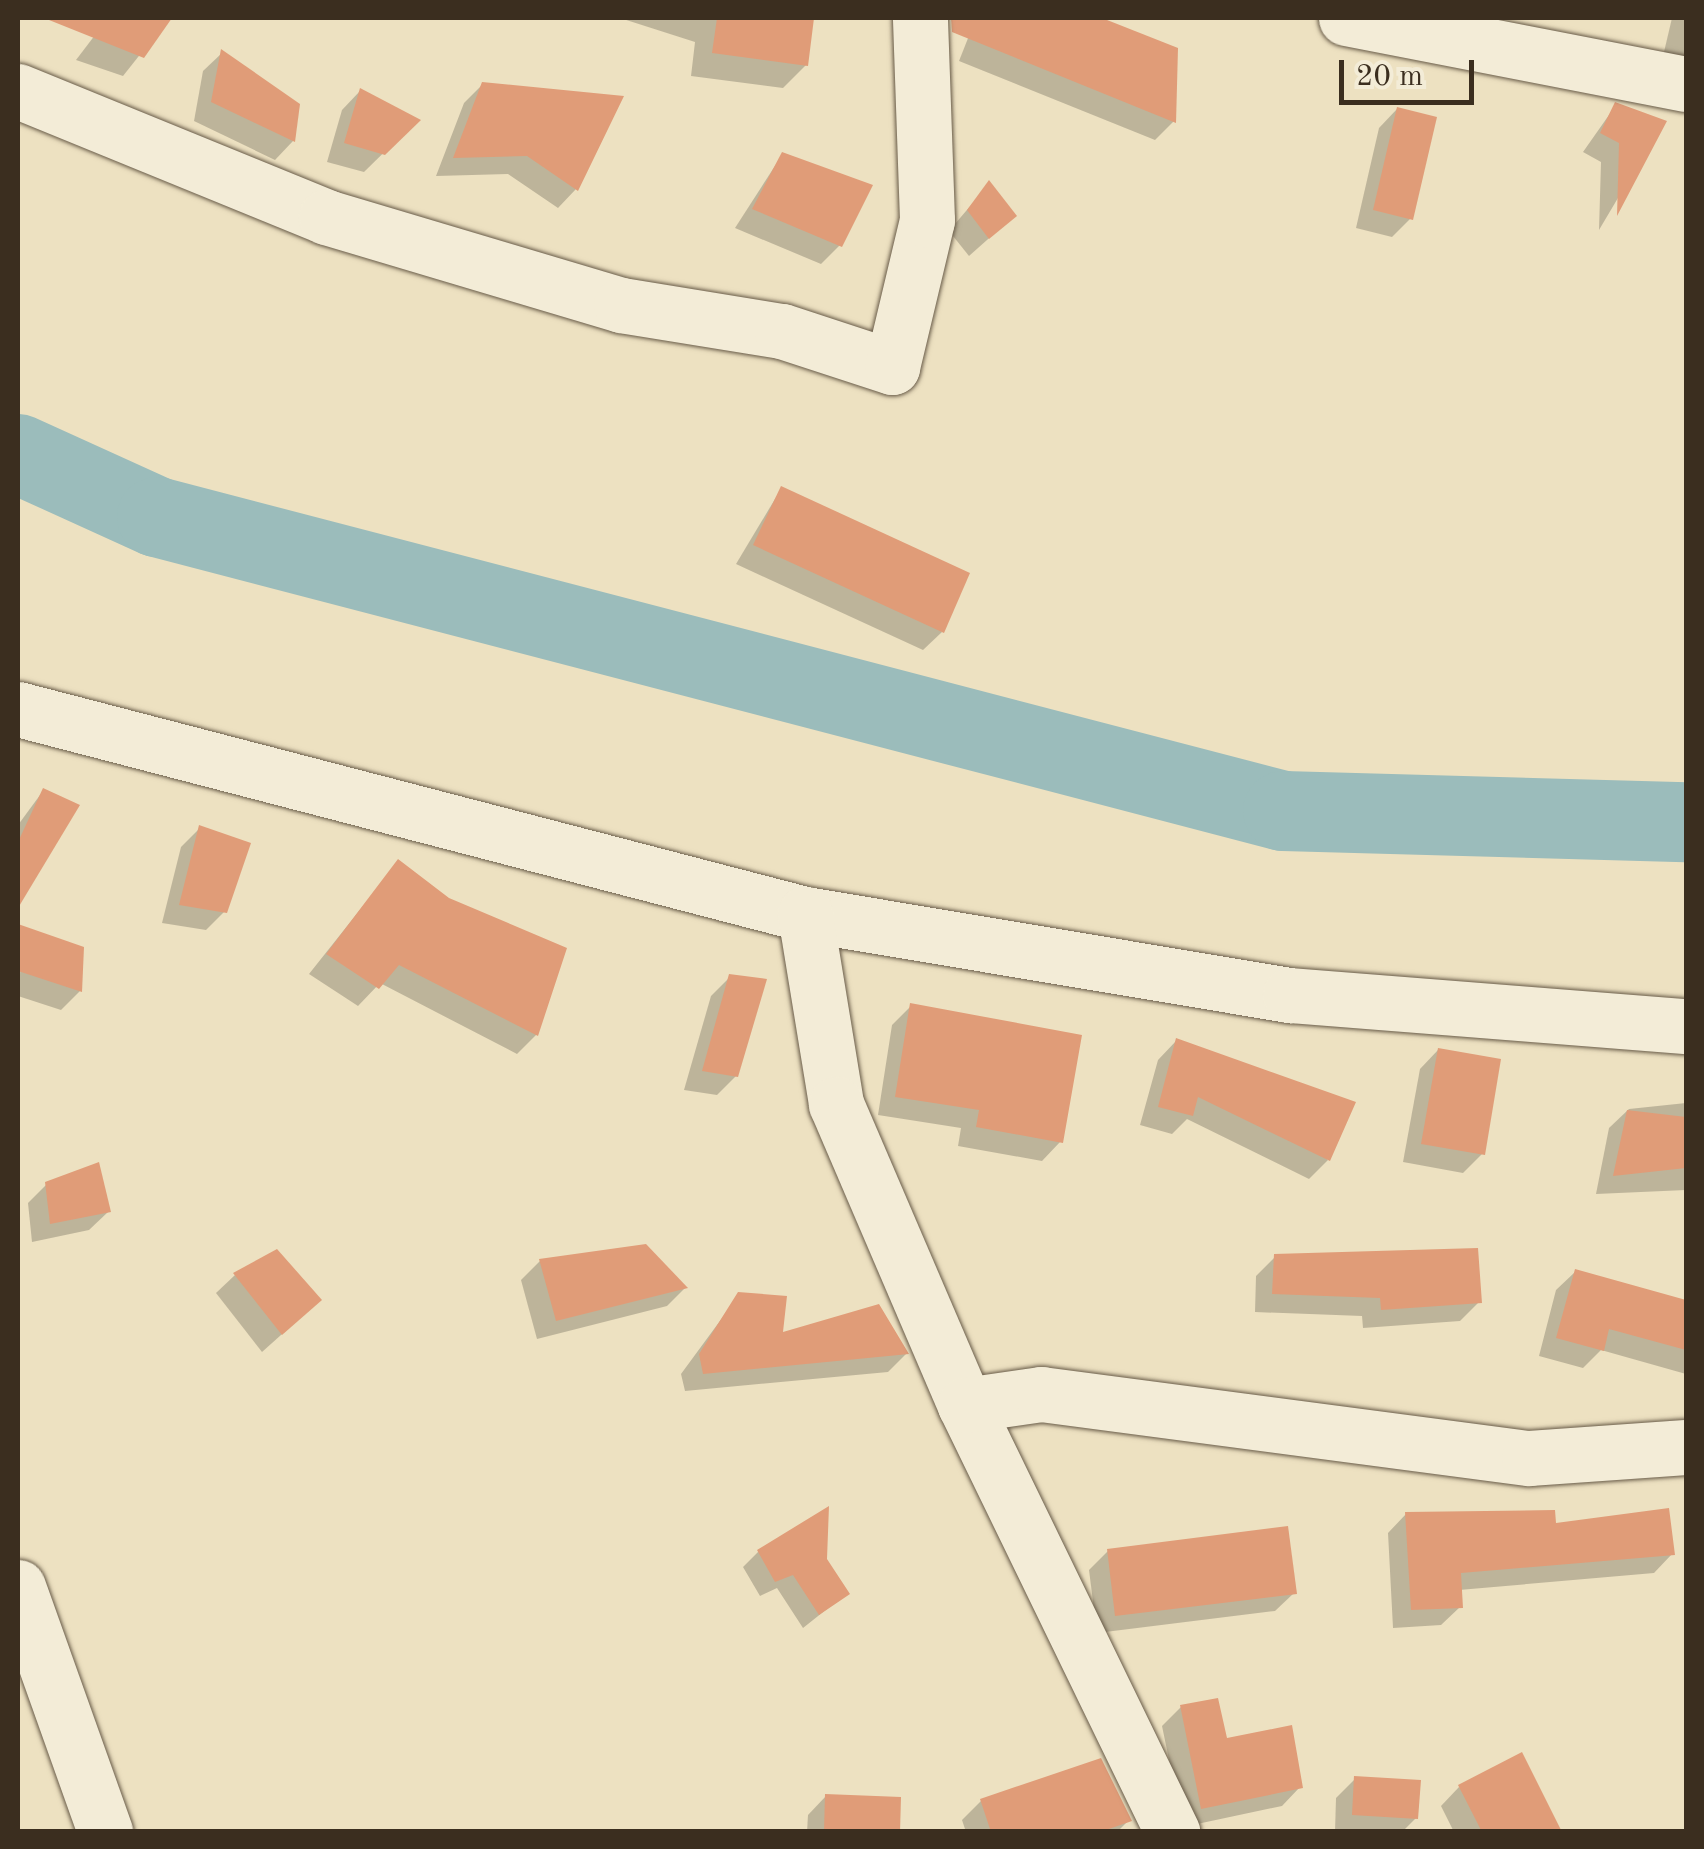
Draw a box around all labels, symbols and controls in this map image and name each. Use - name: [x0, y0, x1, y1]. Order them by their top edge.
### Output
- scale bar: [1344, 40, 1479, 102]
- text: 20 m: [1356, 62, 1423, 92]

